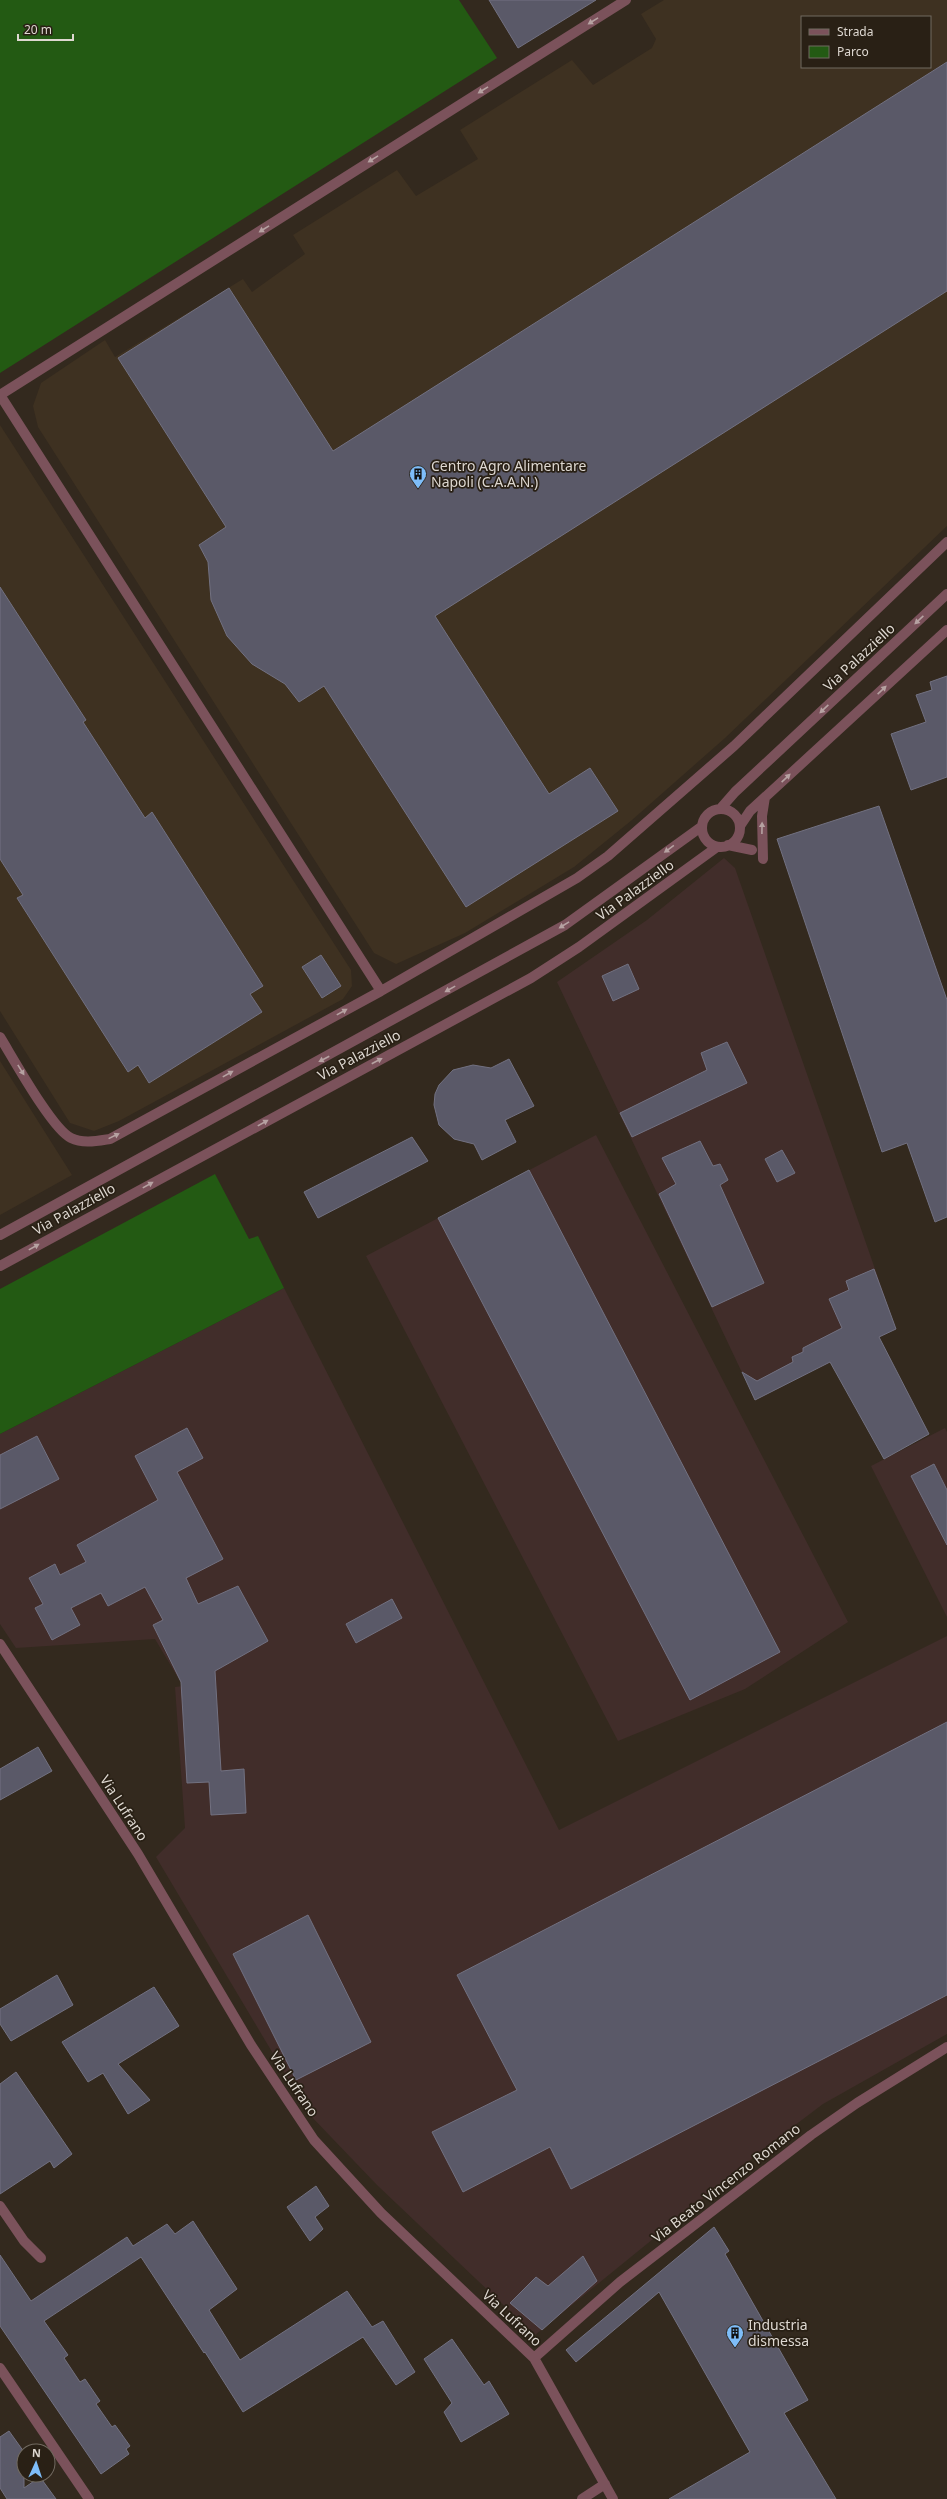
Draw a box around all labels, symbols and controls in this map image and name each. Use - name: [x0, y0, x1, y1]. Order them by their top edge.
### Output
- scale bar: [18, 16, 73, 42]
- legend: [801, 16, 931, 68]
- one-way arrow: [588, 17, 599, 25]
- text: 20 m: [24, 21, 52, 38]
- text: Strada: [837, 23, 873, 40]
- text: Parco: [837, 43, 869, 60]
- one-way arrow: [478, 86, 489, 94]
- one-way arrow: [368, 156, 379, 163]
- one-way arrow: [258, 225, 269, 232]
- place label: Centro Agro Alimentare Napoli (C.A.A.N.): [431, 456, 586, 491]
- building icon: Centro Agro Alimentare Napoli (C.A.A.N.): [408, 464, 428, 489]
- one-way arrow: [914, 615, 923, 624]
- street label: Via Palazziello: [819, 618, 899, 695]
- one-way arrow: [877, 685, 887, 695]
- one-way arrow: [819, 704, 829, 714]
- one-way arrow: [781, 773, 791, 782]
- one-way arrow: [758, 822, 765, 834]
- one-way arrow: [664, 845, 674, 853]
- street label: Via Palazziello: [592, 855, 677, 924]
- one-way arrow: [558, 922, 570, 929]
- one-way arrow: [444, 985, 456, 992]
- one-way arrow: [337, 1008, 348, 1015]
- street label: Via Palazziello: [314, 1025, 404, 1084]
- one-way arrow: [319, 1055, 330, 1062]
- one-way arrow: [371, 1057, 383, 1064]
- one-way arrow: [17, 1065, 25, 1075]
- one-way arrow: [223, 1071, 234, 1078]
- one-way arrow: [257, 1119, 269, 1126]
- one-way arrow: [109, 1133, 120, 1139]
- street label: Via Palazziello: [29, 1178, 118, 1239]
- one-way arrow: [143, 1182, 154, 1188]
- one-way arrow: [28, 1244, 40, 1250]
- street label: Via Lufrano: [96, 1771, 153, 1844]
- street label: Via Lufrano: [266, 2047, 323, 2120]
- street label: Via Beato Vincenzo Romano: [648, 2119, 804, 2247]
- street label: Via Lufrano: [479, 2285, 546, 2350]
- place label: Industria dismessa: [748, 2315, 809, 2350]
- building icon: Industria dismessa: [725, 2323, 745, 2348]
- north arrow: [16, 2443, 56, 2483]
- text: N: [32, 2445, 41, 2460]

